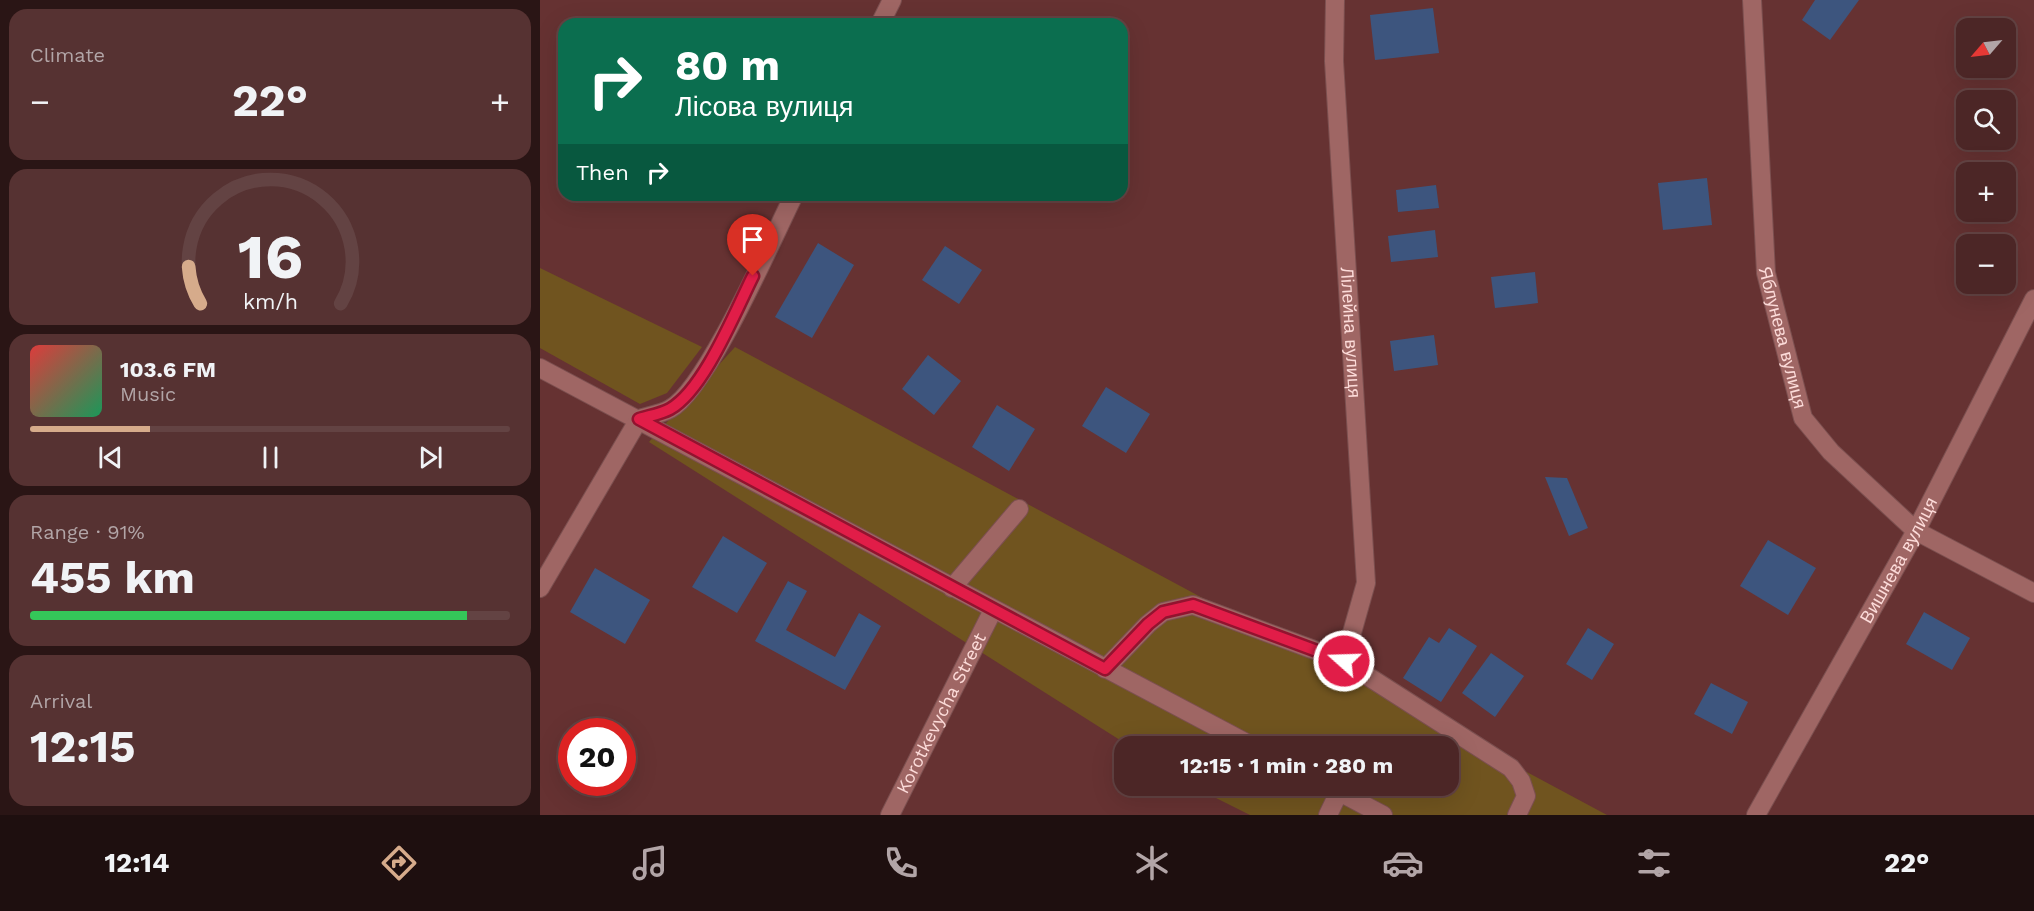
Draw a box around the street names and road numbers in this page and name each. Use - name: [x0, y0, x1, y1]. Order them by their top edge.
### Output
- street label: Яблунева вулиця: [1755, 264, 1811, 411]
- street label: Лілейна вулиця: [1337, 266, 1366, 398]
- street label: Вишнева вулиця: [1855, 494, 1941, 627]
- street label: Korotkevycha Street: [892, 629, 990, 797]

